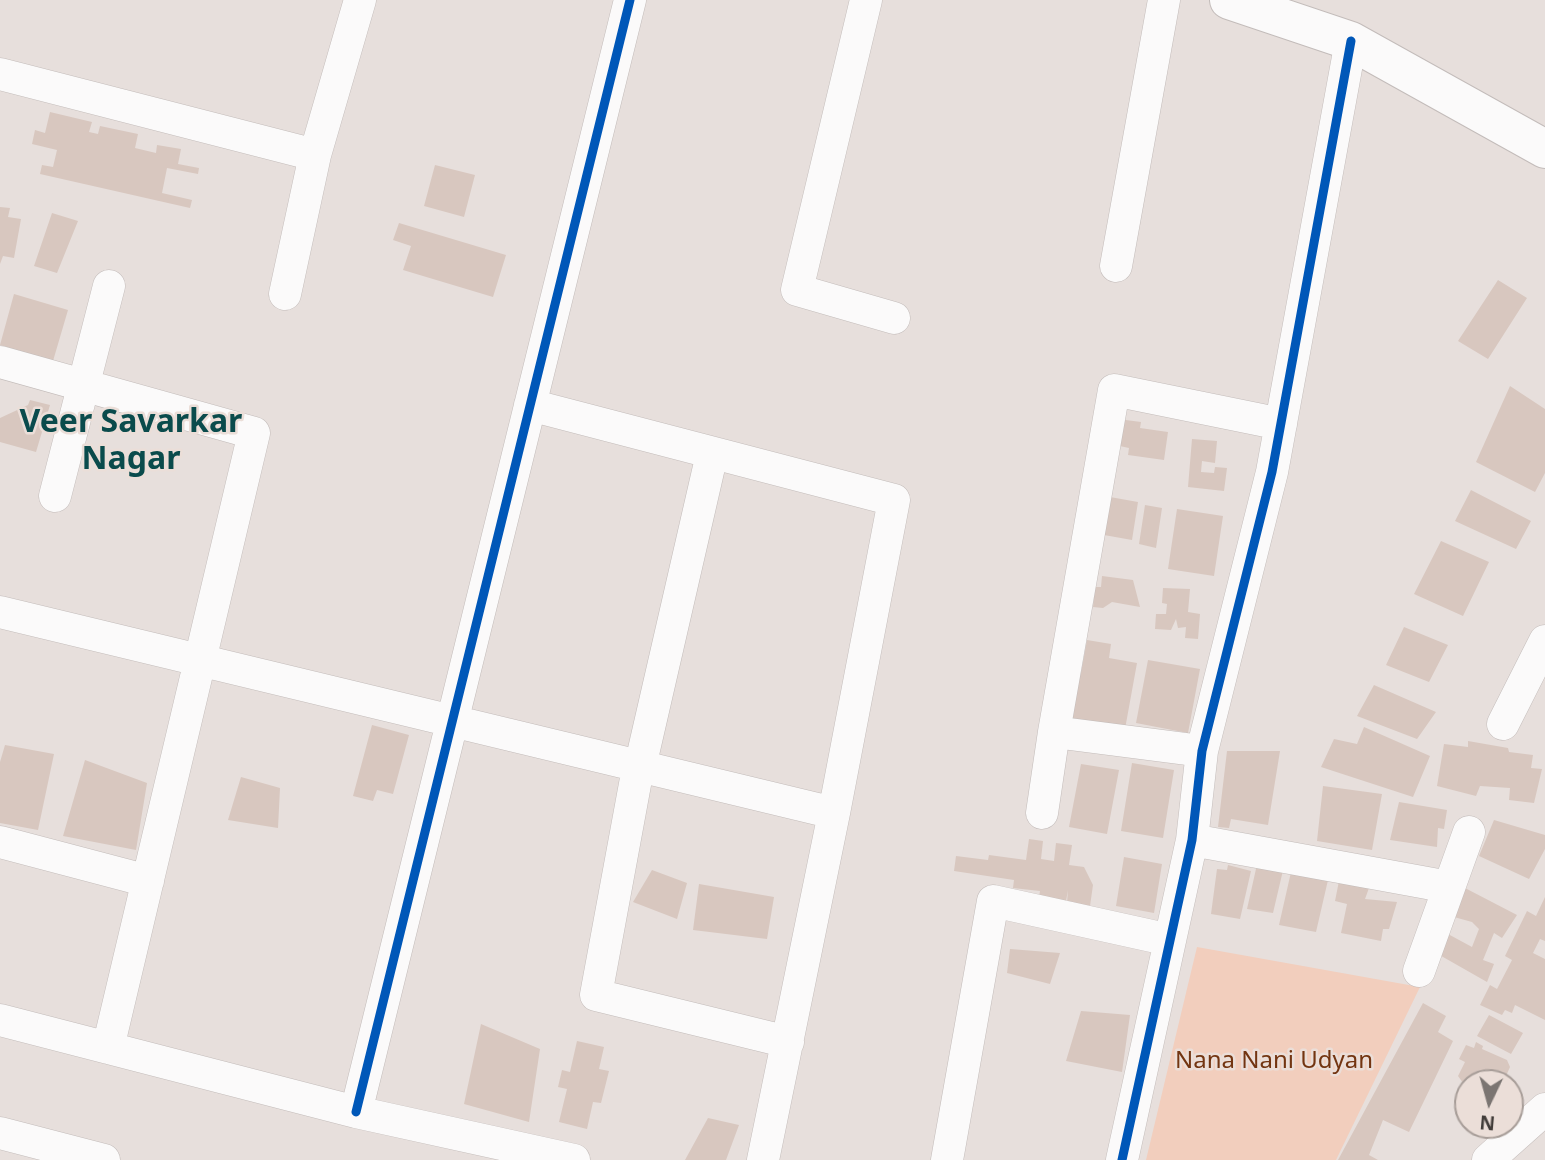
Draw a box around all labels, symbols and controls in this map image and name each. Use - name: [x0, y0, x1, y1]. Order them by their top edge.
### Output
- district label: Veer Savarkar Nagar: [20, 404, 242, 479]
- park label: Nana Nani Udyan: [1175, 1047, 1373, 1075]
- north arrow: [1454, 1069, 1524, 1139]
- text: N: [1479, 1109, 1496, 1137]

